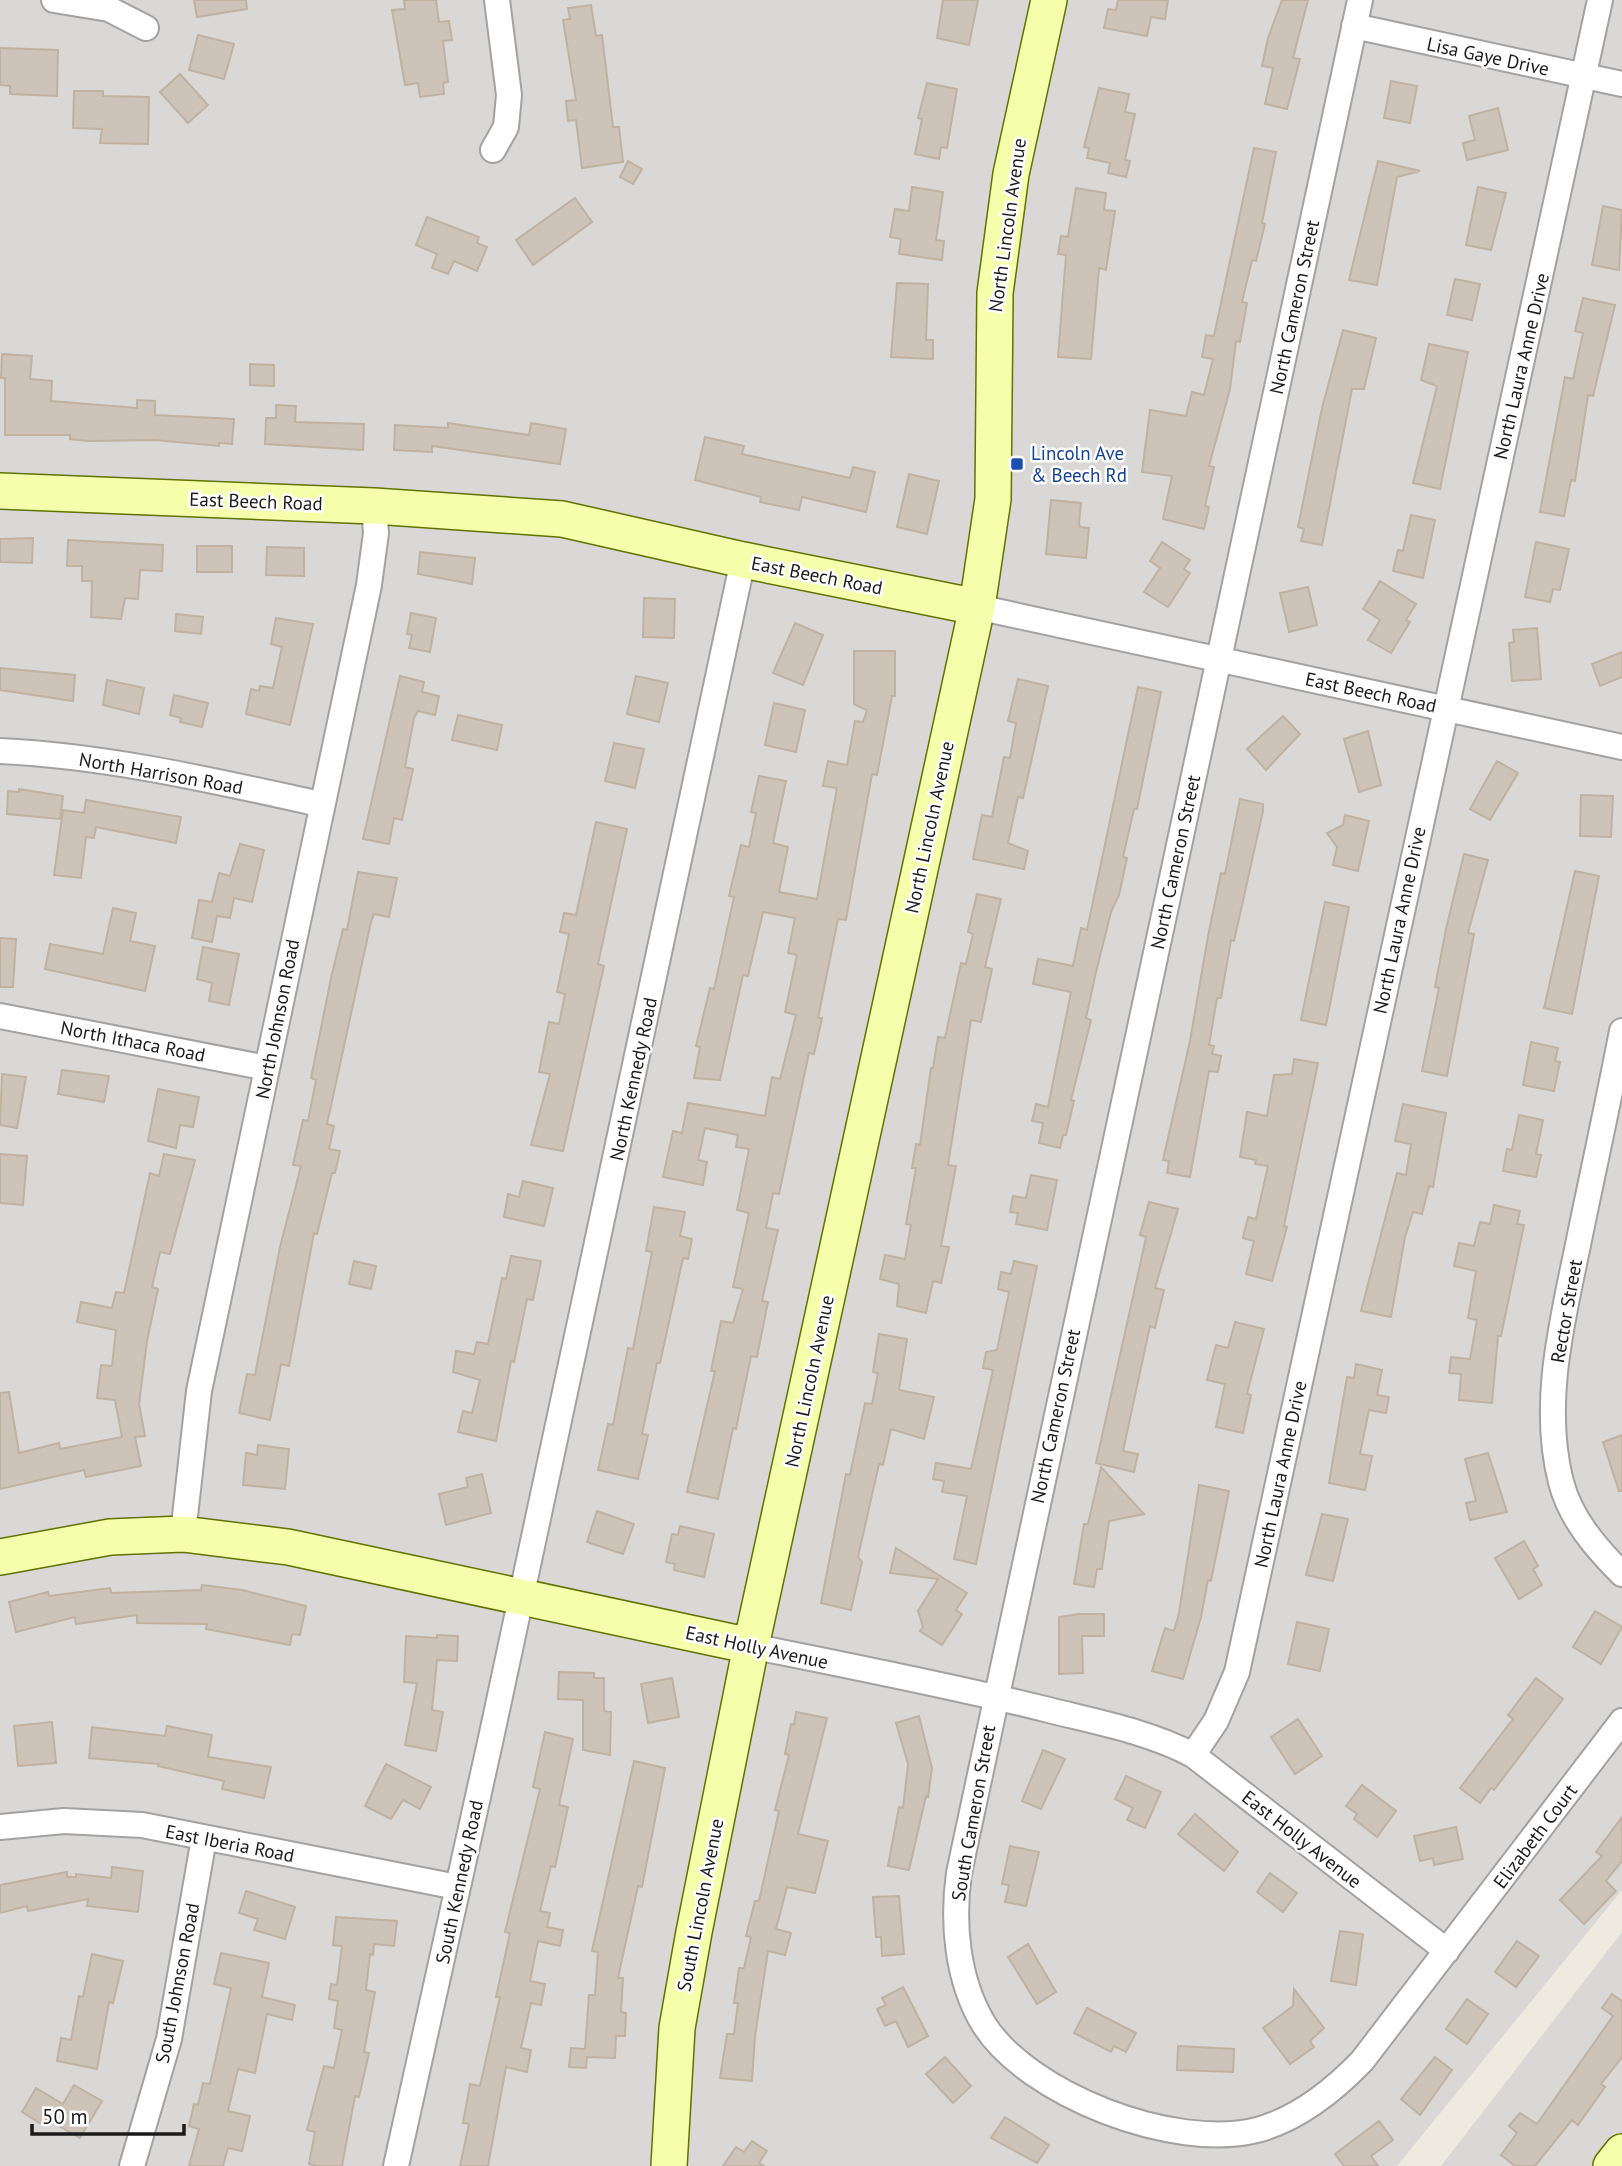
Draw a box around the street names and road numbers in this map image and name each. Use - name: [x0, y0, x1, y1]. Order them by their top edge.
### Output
- street label: Lisa Gaye Drive: [1425, 31, 1551, 81]
- street label: North Lincoln Avenue: [983, 137, 1031, 313]
- street label: North Cameron Street: [1264, 217, 1324, 396]
- street label: North Laura Anne Drive: [1488, 270, 1554, 462]
- street label: East Beech Road: [189, 487, 323, 515]
- street label: East Beech Road: [749, 550, 885, 600]
- street label: East Beech Road: [1303, 666, 1439, 718]
- street label: North Lincoln Avenue: [899, 739, 959, 915]
- street label: North Harrison Road: [77, 747, 245, 799]
- street label: North Cameron Street: [1145, 772, 1205, 951]
- street label: North Laura Anne Drive: [1367, 824, 1431, 1016]
- street label: North Johnson Road: [250, 937, 304, 1101]
- street label: North Kennedy Road: [604, 995, 662, 1163]
- street label: North Ithaca Road: [59, 1015, 207, 1067]
- street label: Rector Street: [1545, 1257, 1587, 1365]
- street label: North Lincoln Avenue: [779, 1293, 839, 1469]
- street label: North Cameron Street: [1025, 1326, 1085, 1505]
- street label: North Laura Anne Drive: [1248, 1378, 1312, 1570]
- street label: East Holly Avenue: [684, 1620, 830, 1674]
- street label: South Cameron Street: [946, 1723, 1000, 1903]
- street label: Elizabeth Court: [1488, 1779, 1582, 1893]
- street label: East Holly Avenue: [1237, 1785, 1367, 1893]
- street label: South Kennedy Road: [430, 1798, 488, 1966]
- street label: South Lincoln Avenue: [671, 1816, 729, 1994]
- street label: East Iberia Road: [163, 1819, 297, 1867]
- street label: South Johnson Road: [150, 1901, 204, 2065]

